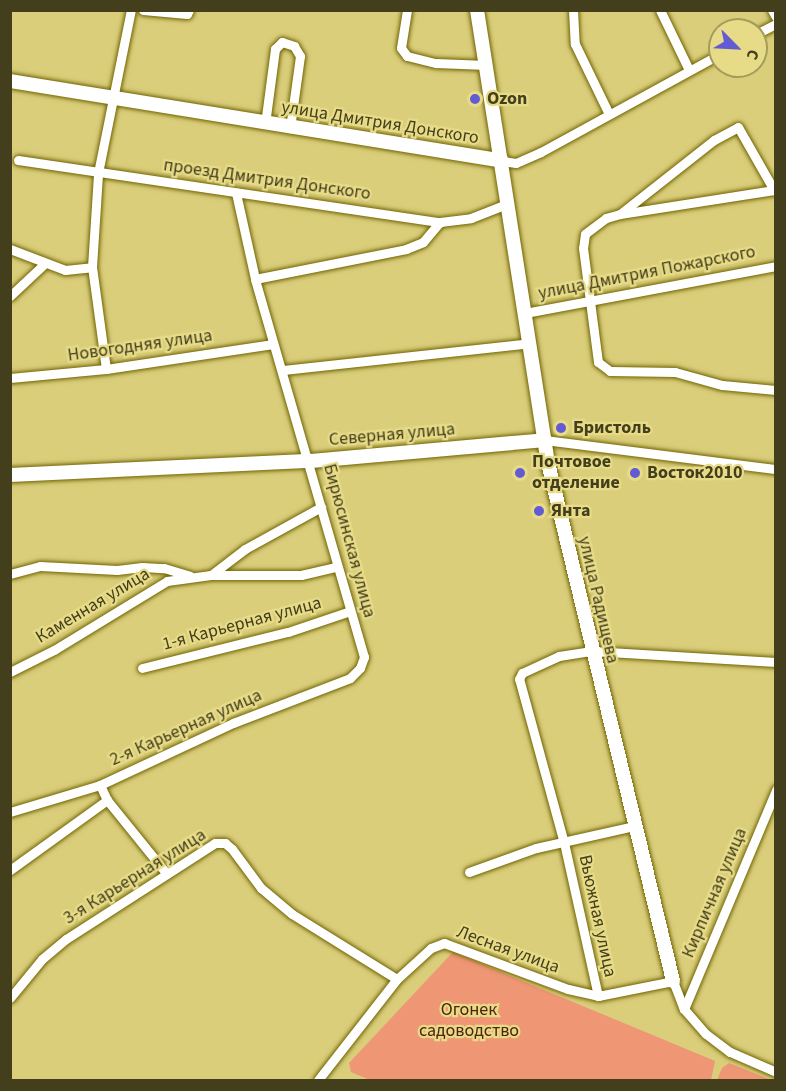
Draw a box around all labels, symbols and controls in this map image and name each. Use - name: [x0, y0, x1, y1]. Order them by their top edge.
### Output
- north arrow: [708, 18, 768, 78]
- text: С: [741, 46, 765, 63]
- place label: Ozon: [487, 88, 527, 110]
- marker: Ozon: [468, 92, 482, 106]
- street label: улица Дмитрия Донского: [280, 97, 480, 149]
- street label: проезд Дмитрия Донского: [162, 155, 372, 205]
- street label: улица Дмитрия Пожарского: [537, 241, 757, 305]
- street label: Новогодняя улица: [66, 325, 214, 367]
- place label: Бристоль: [573, 417, 651, 439]
- street label: Северная улица: [328, 419, 456, 451]
- marker: Бристоль: [554, 421, 568, 435]
- place label: Почтовое отделение: [532, 452, 620, 494]
- street label: Бирюсинская улица: [318, 462, 380, 620]
- place label: Восток2010: [647, 462, 743, 484]
- marker: Почтовое отделение: [513, 466, 527, 480]
- marker: Восток2010: [628, 466, 642, 480]
- place label: Янта: [551, 500, 591, 522]
- marker: Янта: [532, 504, 546, 518]
- street label: улица Радищева: [573, 534, 623, 666]
- street label: Каменная улица: [32, 563, 154, 649]
- street label: 1-я Карьерная улица: [160, 592, 324, 656]
- street label: 2-я Карьерная улица: [107, 685, 265, 771]
- street label: 3-я Карьерная улица: [60, 824, 210, 930]
- street label: Кирпичная улица: [678, 825, 752, 961]
- street label: Вьюжная улица: [574, 853, 620, 979]
- street label: Лесная улица: [454, 921, 562, 979]
- park label: Огонек садоводство: [419, 1000, 519, 1042]

